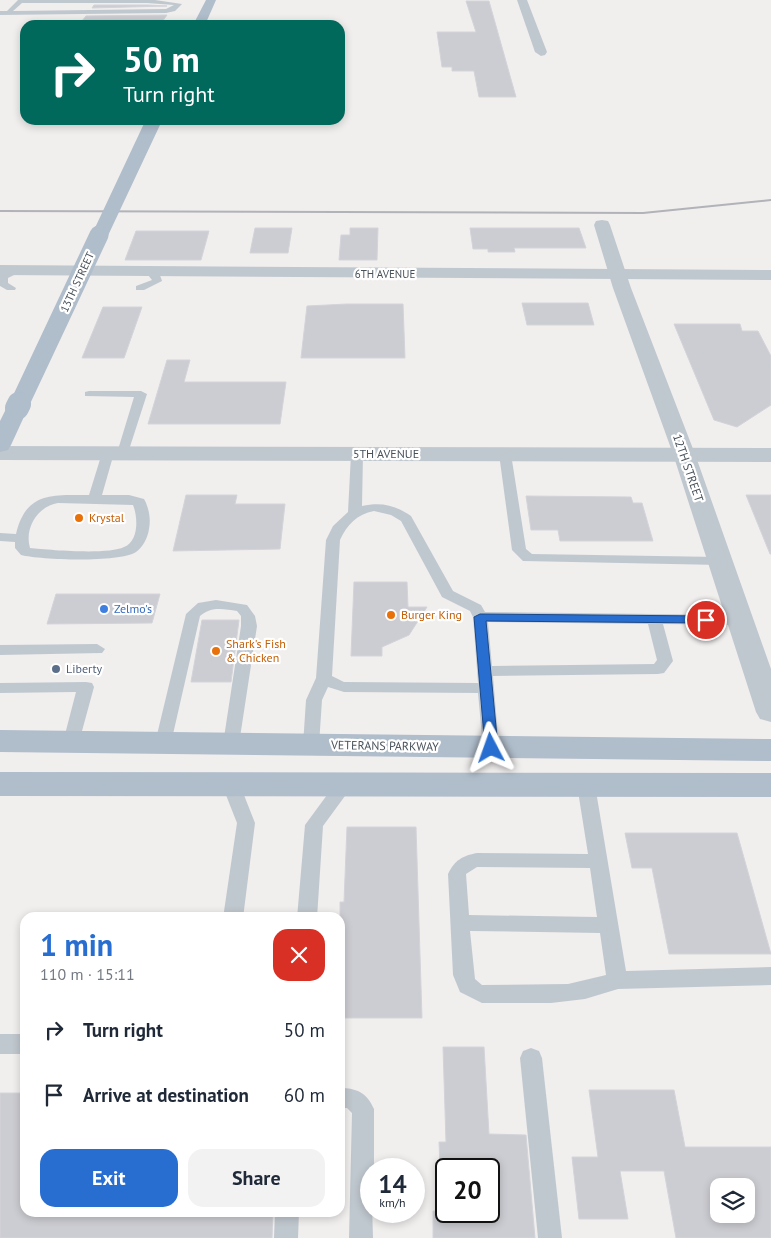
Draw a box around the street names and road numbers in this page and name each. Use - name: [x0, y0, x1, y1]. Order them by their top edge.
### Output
- street label: 13TH STREET: [57, 250, 97, 314]
- street label: 6TH AVENUE: [355, 267, 415, 281]
- street label: 12TH STREET: [670, 432, 707, 504]
- street label: 5TH AVENUE: [353, 446, 419, 461]
- street label: VETERANS PARKWAY: [330, 737, 439, 754]

